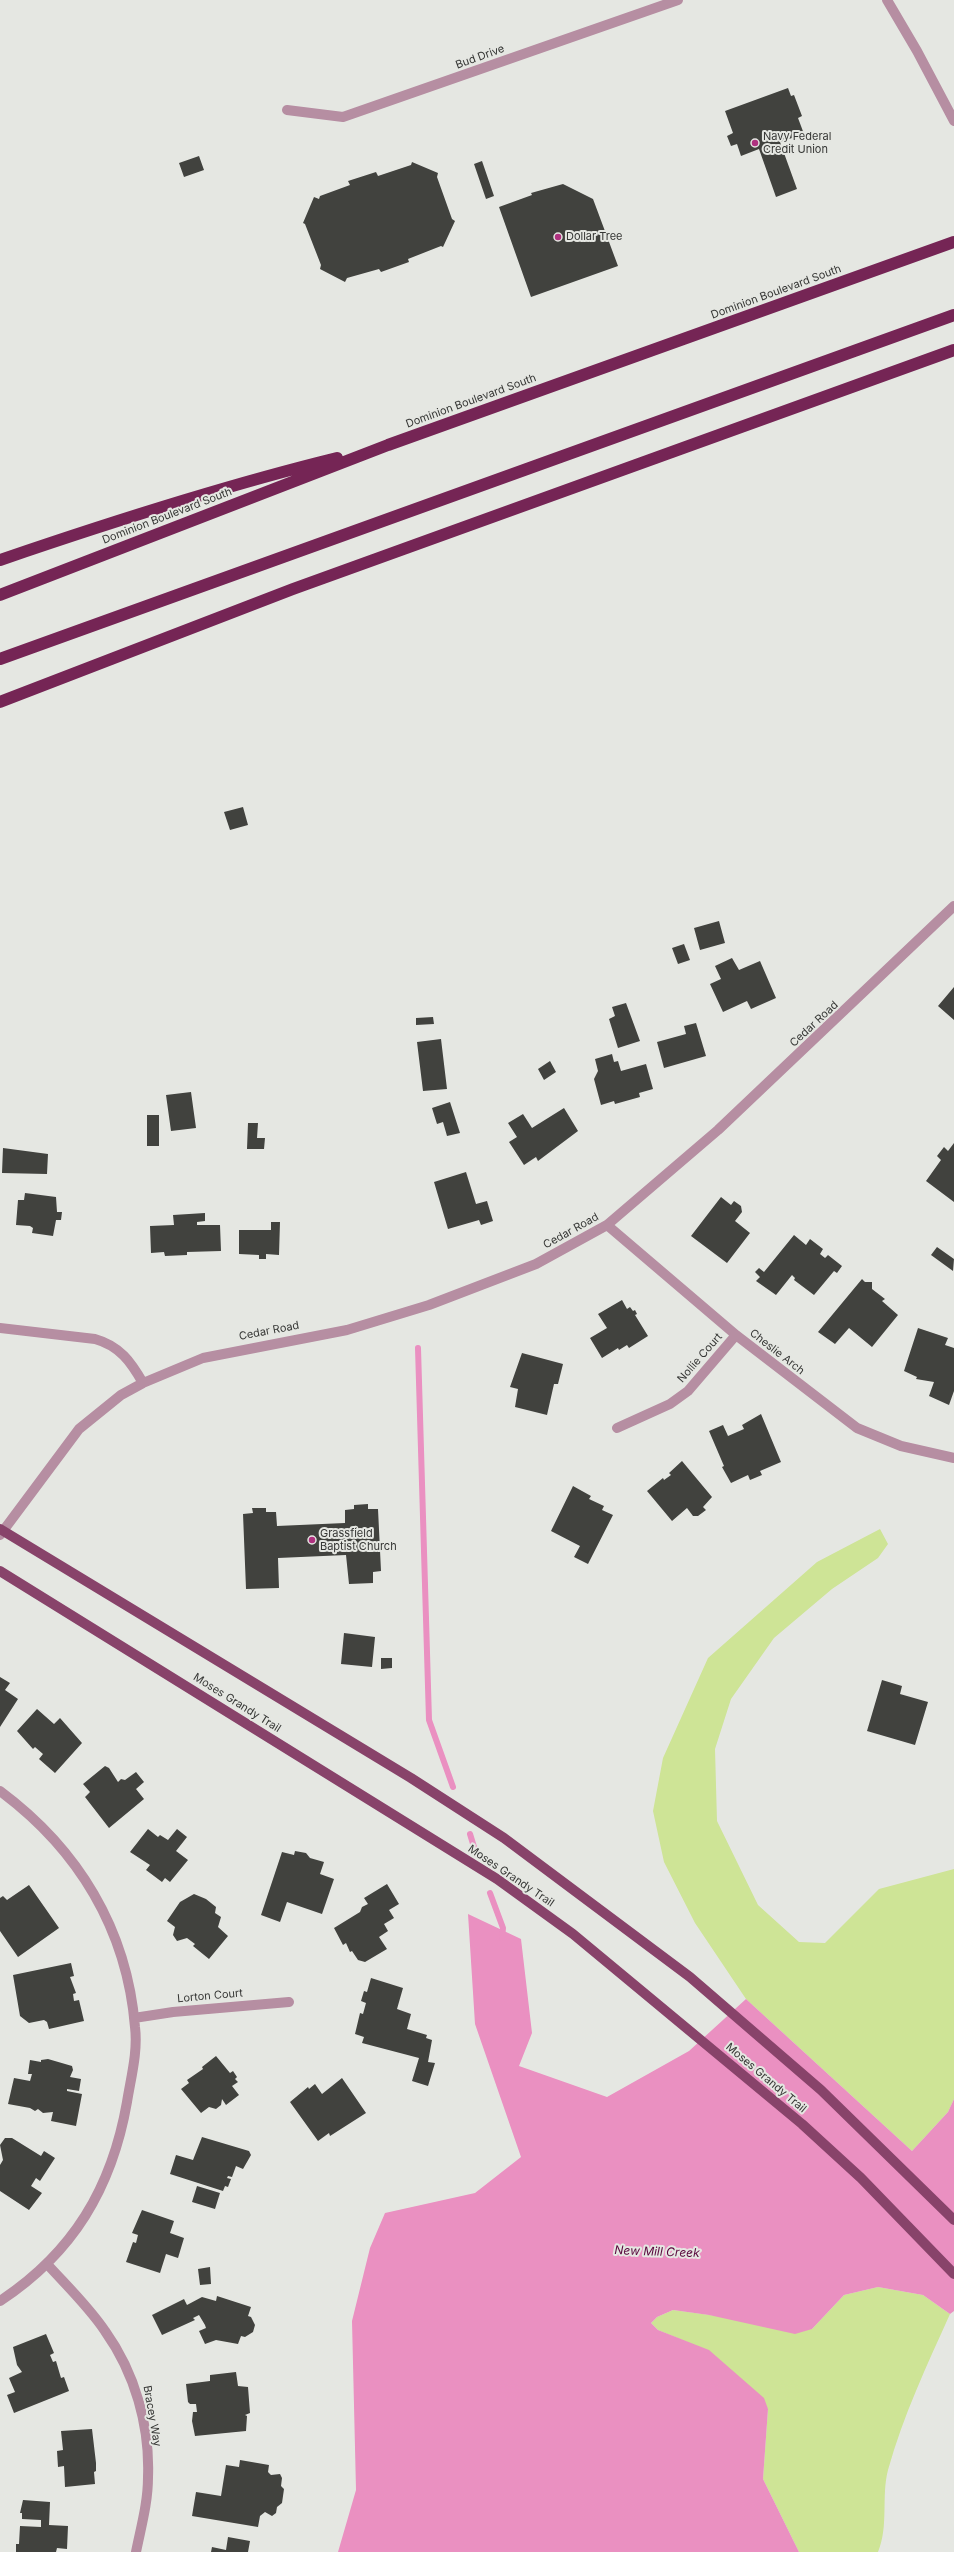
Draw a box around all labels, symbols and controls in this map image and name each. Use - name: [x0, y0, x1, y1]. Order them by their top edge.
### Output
- street label: Bud Drive: [454, 42, 506, 72]
- place label: Navy Federal Credit Union: [763, 130, 831, 156]
- marker: Navy Federal Credit Union: [750, 138, 760, 148]
- place label: Dollar Tree: [566, 230, 623, 244]
- marker: Dollar Tree: [553, 232, 563, 242]
- street label: Dominion Boulevard South: [709, 262, 843, 322]
- street label: Dominion Boulevard South: [404, 371, 538, 431]
- street label: Dominion Boulevard South: [100, 485, 234, 547]
- street label: Cedar Road: [787, 998, 841, 1050]
- street label: Cedar Road: [541, 1210, 601, 1252]
- street label: Cedar Road: [238, 1319, 300, 1343]
- street label: Cheslie Arch: [747, 1327, 807, 1377]
- street label: Nollie Court: [675, 1330, 725, 1386]
- place label: Grassfield Baptist Church: [320, 1527, 397, 1553]
- marker: Grassfield Baptist Church: [307, 1535, 317, 1545]
- street label: Moses Grandy Trail: [191, 1671, 283, 1735]
- street label: Moses Grandy Trail: [465, 1842, 557, 1910]
- street label: Lorton Court: [177, 1987, 243, 2005]
- street label: Moses Grandy Trail: [723, 2041, 809, 2115]
- water label: New Mill Creek: [614, 2243, 700, 2261]
- street label: Bracey Way: [140, 2384, 164, 2448]

